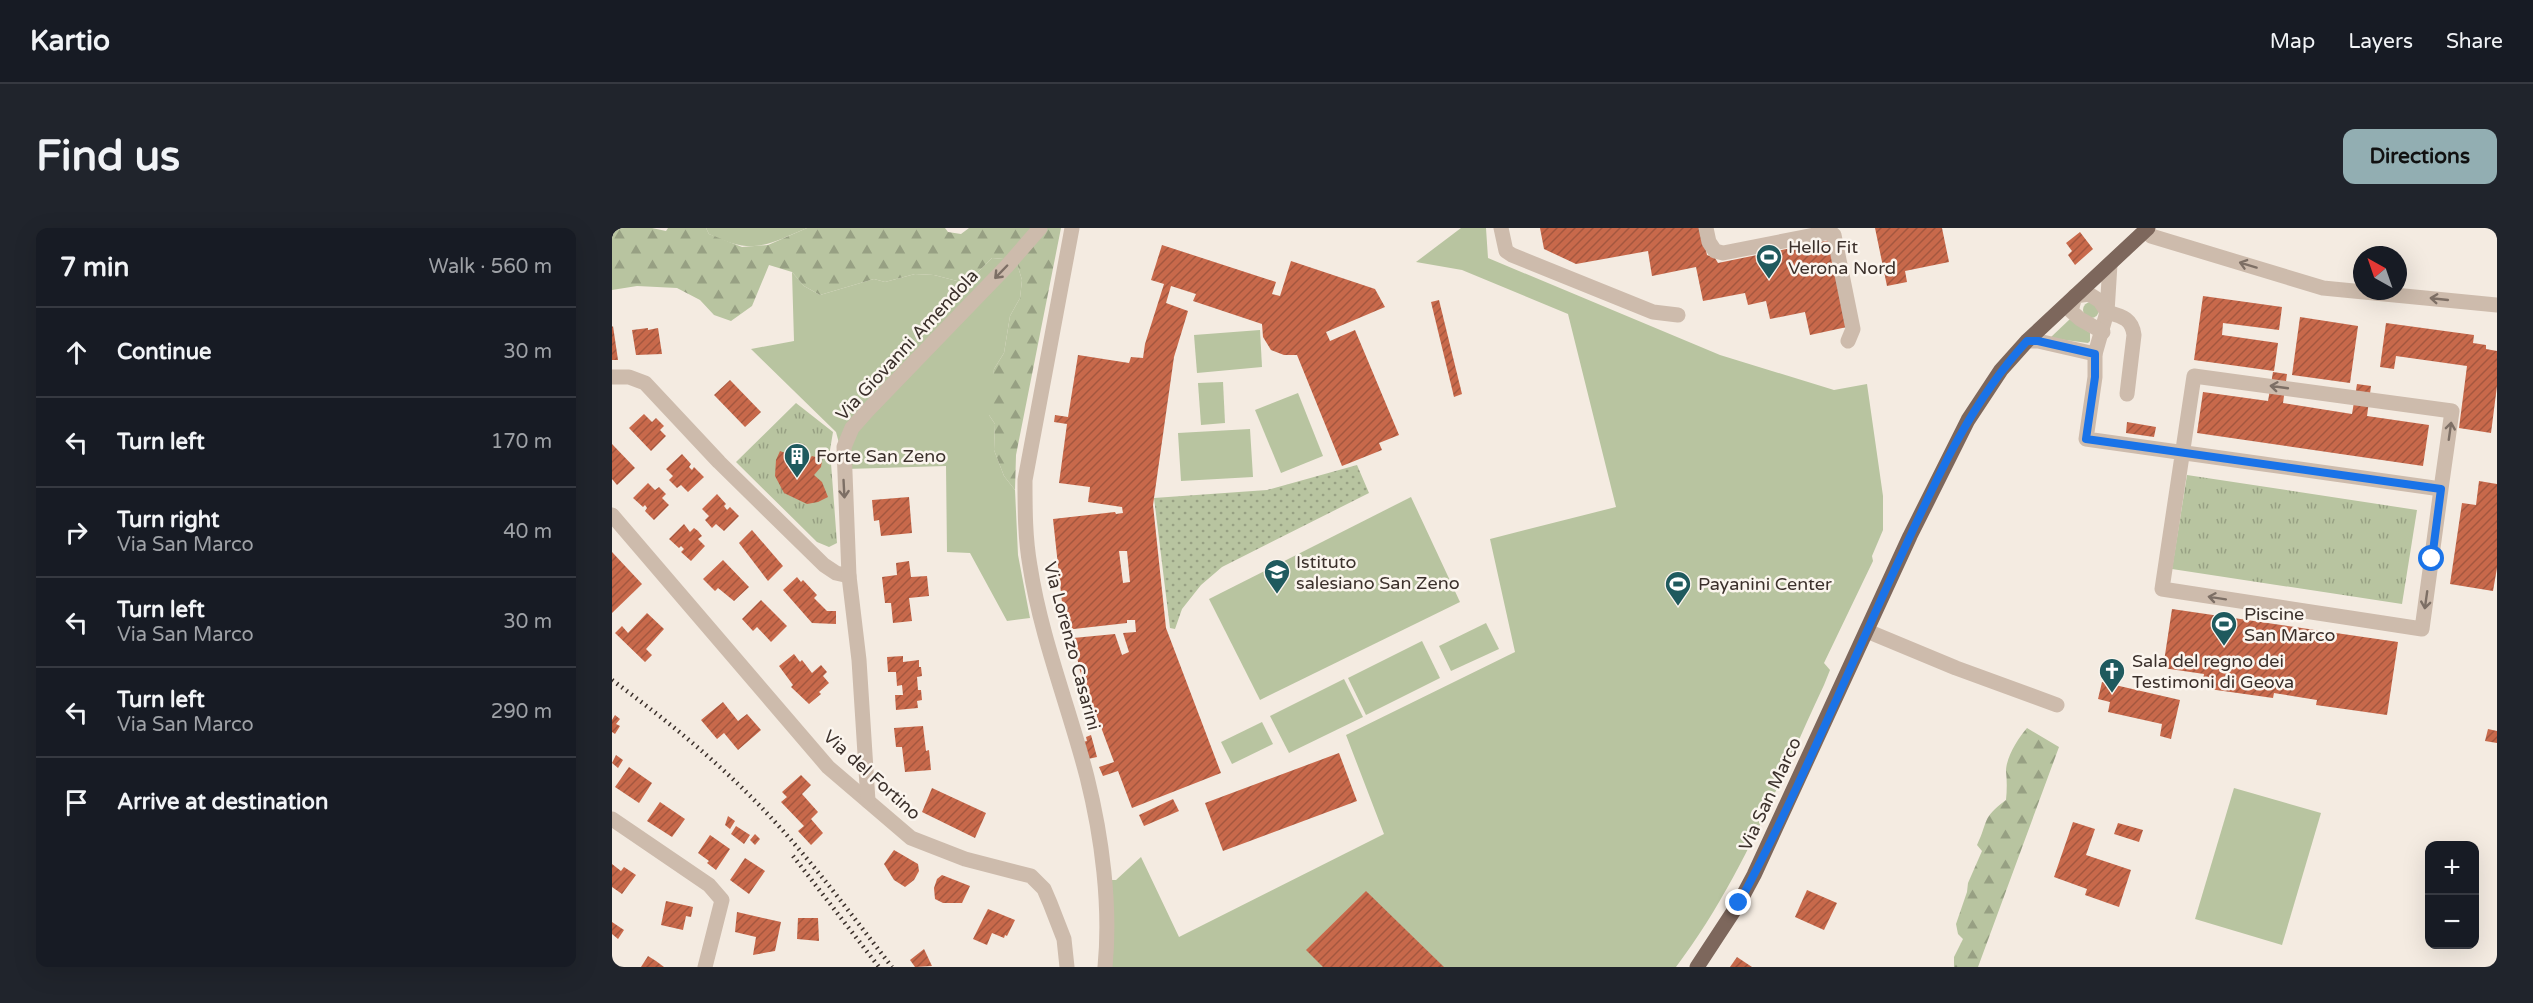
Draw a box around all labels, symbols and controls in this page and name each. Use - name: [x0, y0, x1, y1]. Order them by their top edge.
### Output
- text: Kartio: [30, 24, 110, 58]
- text: Map: [2270, 29, 2315, 54]
- text: Layers: [2348, 29, 2413, 54]
- text: Share: [2446, 29, 2503, 54]
- button: Directions: [2343, 129, 2497, 184]
- text: Find us: [36, 131, 180, 182]
- place label: Hello Fit Verona Nord: [1788, 236, 1896, 279]
- sports icon: Hello Fit Verona Nord: [1754, 242, 1784, 280]
- north arrow: [2353, 246, 2407, 300]
- text: 7 min: [60, 252, 129, 283]
- text: Walk · 560 m: [429, 255, 552, 279]
- one-way arrow: [2239, 259, 2258, 270]
- one-way arrow: [994, 264, 1009, 279]
- street label: Via Giovanni Amendola: [831, 265, 983, 425]
- one-way arrow: [2429, 293, 2449, 304]
- icon: ahead: [60, 336, 93, 369]
- text: Continue: [117, 339, 212, 365]
- text: 30 m: [503, 340, 552, 364]
- one-way arrow: [2269, 382, 2289, 393]
- one-way arrow: [2444, 421, 2455, 441]
- icon: left: [60, 426, 93, 459]
- text: Turn left: [117, 429, 205, 455]
- text: 170 m: [491, 430, 552, 454]
- building icon: Forte San Zeno: [782, 441, 812, 479]
- place label: Forte San Zeno: [816, 445, 946, 467]
- one-way arrow: [838, 479, 849, 499]
- text: Turn right: [117, 507, 219, 533]
- icon: right: [60, 516, 93, 549]
- text: 40 m: [503, 520, 552, 544]
- text: Via San Marco: [117, 533, 254, 557]
- route start: [2418, 545, 2444, 571]
- place label: Istituto salesiano San Zeno: [1296, 551, 1460, 594]
- school or university icon: Istituto salesiano San Zeno: [1262, 557, 1292, 595]
- street label: Via Lorenzo Casarini: [1039, 559, 1105, 733]
- sports icon: Payanini Center: [1663, 569, 1693, 607]
- place label: Payanini Center: [1698, 573, 1832, 595]
- one-way arrow: [2421, 590, 2432, 609]
- one-way arrow: [2208, 592, 2228, 603]
- text: Turn left: [117, 597, 205, 623]
- place label: Piscine San Marco: [2244, 603, 2335, 646]
- icon: left: [60, 606, 93, 639]
- sports icon: Piscine San Marco: [2209, 609, 2239, 647]
- text: 30 m: [503, 610, 552, 634]
- text: Via San Marco: [117, 623, 254, 647]
- place label: Sala del regno dei Testimoni di Geova: [2132, 650, 2294, 693]
- church icon: Sala del regno dei Testimoni di Geova: [2097, 656, 2127, 694]
- text: Turn left: [117, 687, 205, 713]
- icon: left: [60, 696, 93, 729]
- text: 290 m: [491, 700, 552, 724]
- text: Via San Marco: [117, 713, 254, 737]
- street label: Via del Fortino: [819, 725, 925, 825]
- street label: Via San Marco: [1734, 734, 1806, 854]
- icon: arrive: [60, 786, 93, 819]
- text: Arrive at destination: [117, 789, 328, 815]
- map controls: [2425, 841, 2479, 949]
- button: +: [2425, 841, 2479, 895]
- route end: [1725, 889, 1751, 915]
- button: −: [2425, 895, 2479, 949]

